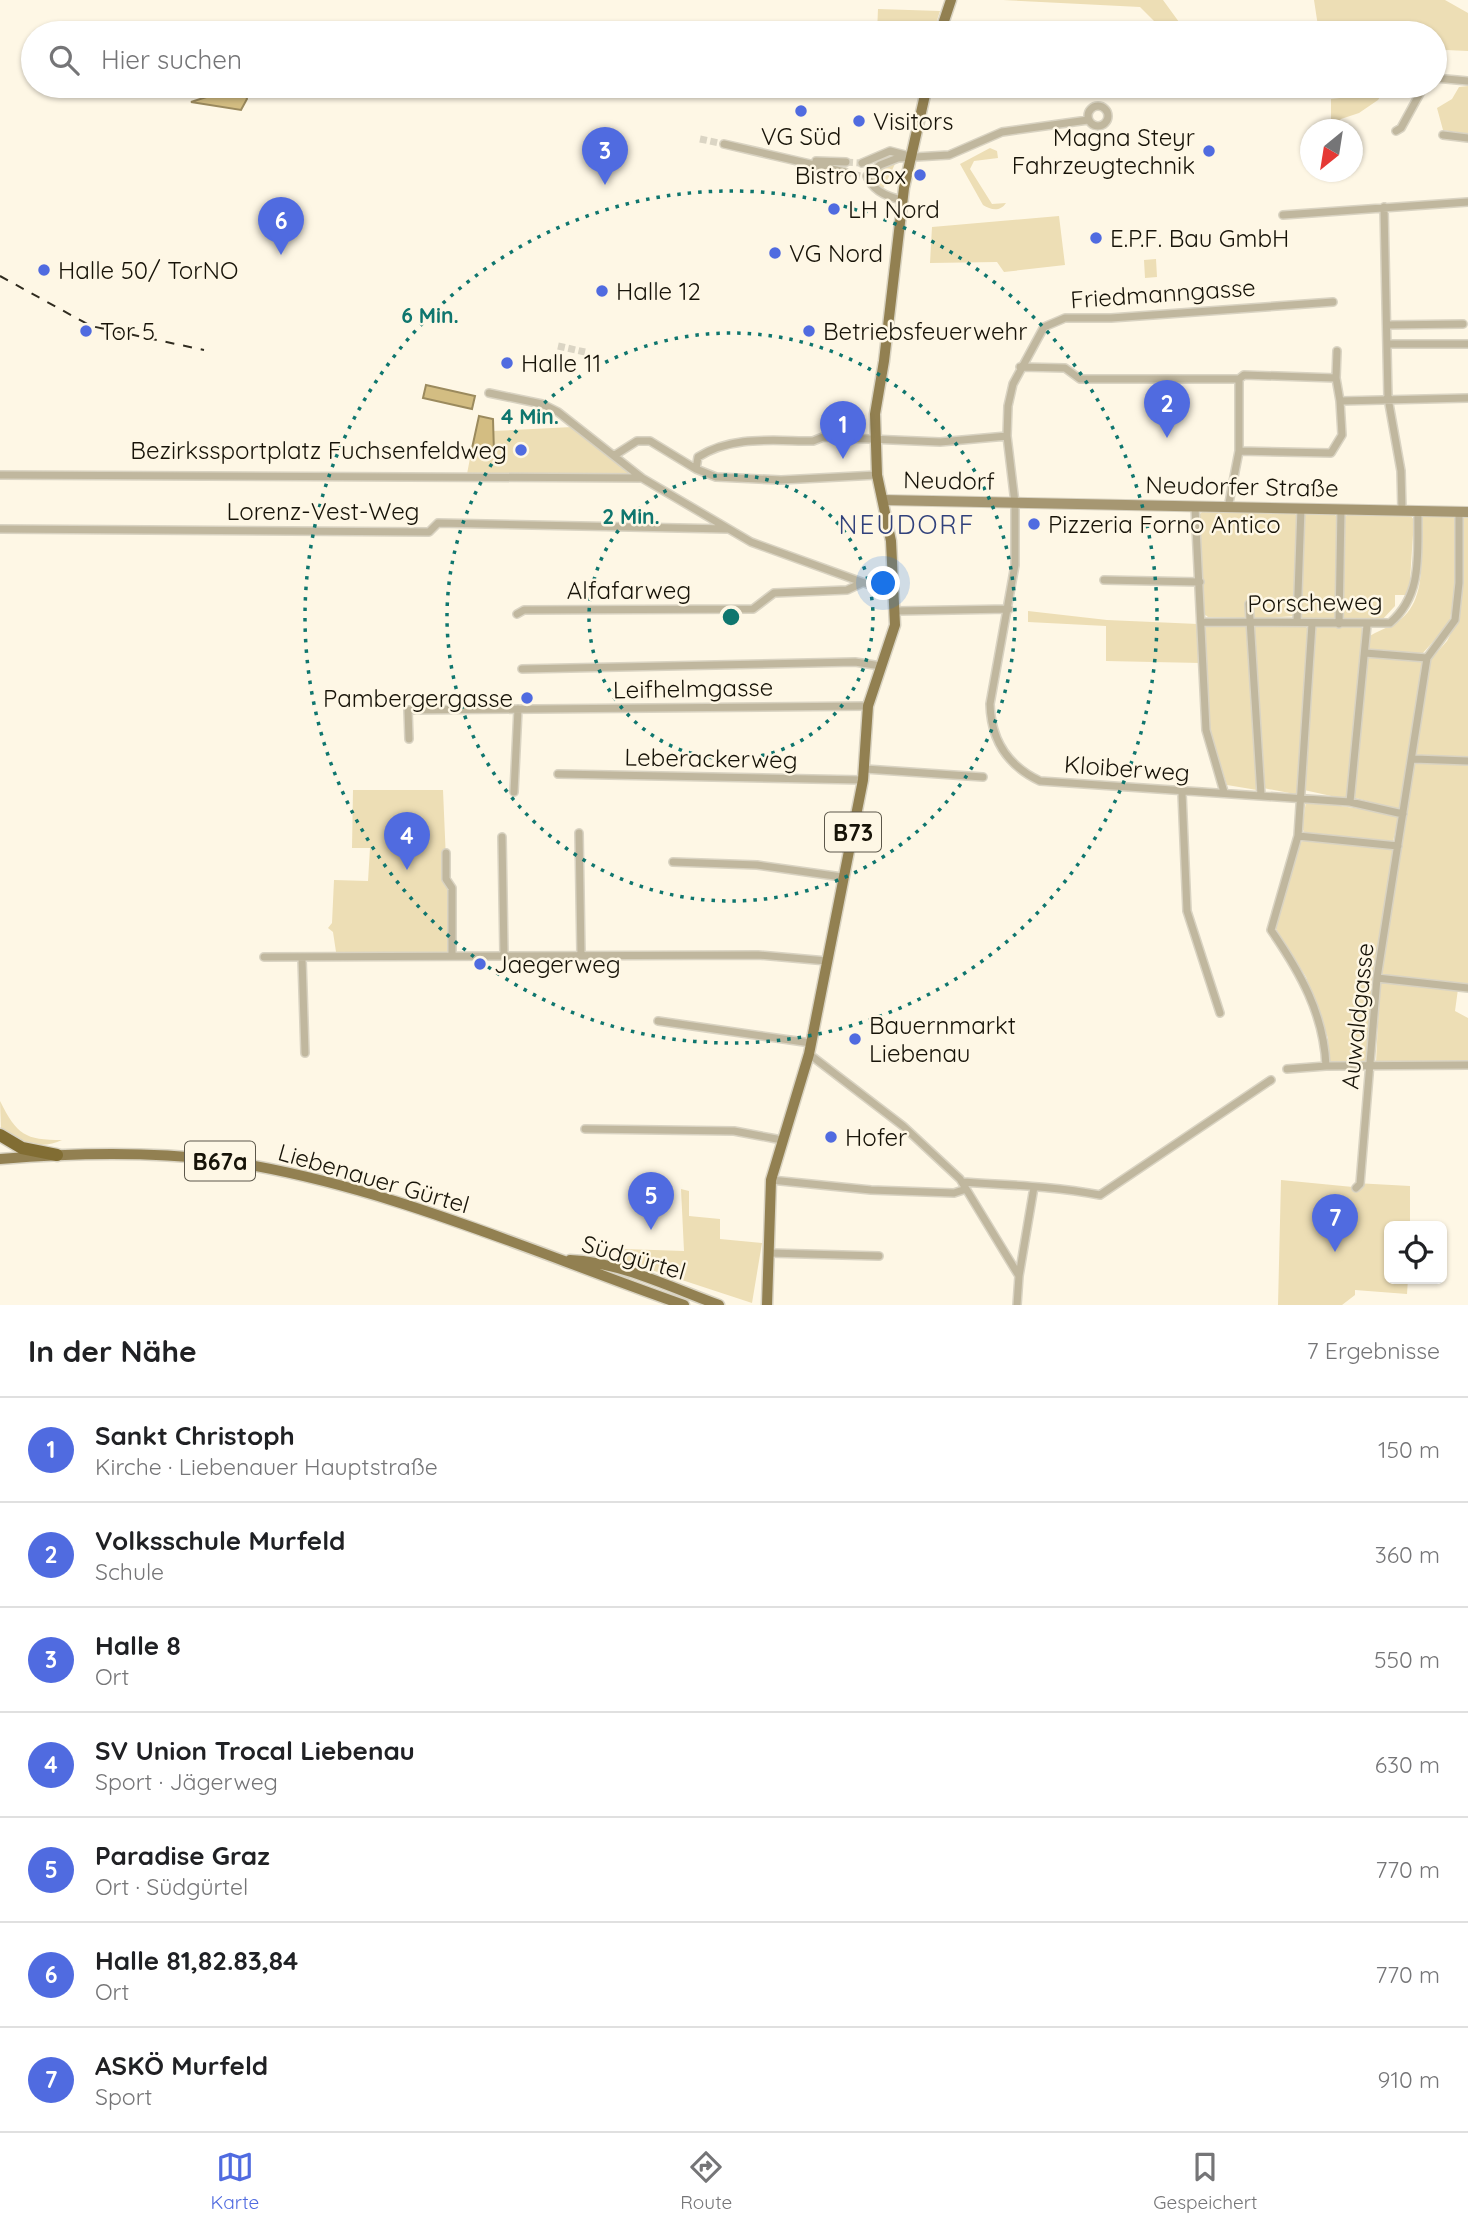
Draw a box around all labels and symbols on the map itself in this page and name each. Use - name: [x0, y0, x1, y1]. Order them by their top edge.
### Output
- marker: VG Süd: [793, 103, 809, 119]
- place label: Visitors: [873, 106, 954, 136]
- marker: Visitors: [851, 113, 867, 129]
- north arrow: [1300, 119, 1363, 182]
- place label: VG Süd: [761, 121, 841, 151]
- place label: Magna Steyr Fahrzeugtechnik: [1012, 122, 1195, 180]
- pin: 3: [582, 127, 628, 185]
- marker: Magna Steyr Fahrzeugtechnik: [1201, 143, 1217, 159]
- place label: Bistro Box: [795, 160, 906, 190]
- marker: Bistro Box: [912, 167, 928, 183]
- place label: LH Nord: [848, 194, 940, 224]
- pin: 6: [258, 197, 304, 255]
- marker: LH Nord: [826, 201, 842, 217]
- place label: E.P.F. Bau GmbH: [1110, 223, 1289, 253]
- marker: E.P.F. Bau GmbH: [1088, 230, 1104, 246]
- place label: VG Nord: [789, 238, 883, 268]
- marker: VG Nord: [767, 245, 783, 261]
- place label: Halle 50/ TorNO: [58, 255, 238, 285]
- marker: Halle 50/ TorNO: [36, 262, 52, 278]
- street label: Friedmanngasse: [1069, 272, 1257, 314]
- place label: Halle 12: [616, 276, 701, 306]
- marker: Halle 12: [594, 283, 610, 299]
- text: 6 Min.: [401, 302, 459, 328]
- place label: Tor 5: [100, 316, 155, 346]
- place label: Betriebsfeuerwehr: [823, 316, 1027, 346]
- marker: Tor 5: [78, 323, 94, 339]
- marker: Betriebsfeuerwehr: [801, 323, 817, 339]
- place label: Halle 11: [521, 348, 602, 378]
- marker: Halle 11: [499, 355, 515, 371]
- pin: 2: [1144, 380, 1190, 438]
- pin: 1: [820, 401, 866, 459]
- text: 4 Min.: [501, 403, 559, 429]
- place label: Bezirkssportplatz Fuchsenfeldweg: [130, 435, 507, 465]
- marker: Bezirkssportplatz Fuchsenfeldweg: [513, 442, 529, 458]
- street label: Neudorf: [903, 464, 995, 496]
- street label: Neudorfer Straße: [1145, 469, 1339, 503]
- street label: Lorenz-Vest-Weg: [226, 496, 420, 526]
- text: 2 Min.: [602, 503, 660, 529]
- district label: NEUDORF: [839, 508, 975, 541]
- place label: Pizzeria Forno Antico: [1048, 509, 1281, 539]
- marker: Pizzeria Forno Antico: [1026, 516, 1042, 532]
- your location: [866, 566, 900, 600]
- street label: Alfafarweg: [567, 575, 691, 605]
- street label: Porscheweg: [1247, 586, 1383, 618]
- centre of rings: [719, 605, 743, 629]
- street label: Leifhelmgasse: [613, 672, 773, 704]
- place label: Pambergergasse: [323, 683, 513, 713]
- marker: Pambergergasse: [519, 690, 535, 706]
- street label: Leberackerweg: [624, 741, 798, 775]
- street label: Kloiberweg: [1063, 749, 1191, 787]
- pin: 4: [384, 812, 430, 870]
- road number: B73: [825, 812, 881, 852]
- street label: Auwaldgasse: [1334, 941, 1380, 1091]
- place label: Jaegerweg: [494, 949, 621, 979]
- marker: Jaegerweg: [472, 956, 488, 972]
- place label: Bauernmarkt Liebenau: [869, 1010, 1016, 1068]
- marker: Bauernmarkt Liebenau: [847, 1031, 863, 1047]
- place label: Hofer: [845, 1122, 907, 1152]
- marker: Hofer: [823, 1129, 839, 1145]
- street label: Liebenauer Gürtel: [275, 1136, 473, 1220]
- road number: B67a: [185, 1142, 255, 1180]
- pin: 5: [628, 1172, 674, 1230]
- pin: 7: [1312, 1194, 1358, 1252]
- street label: Südgürtel: [579, 1228, 689, 1286]

